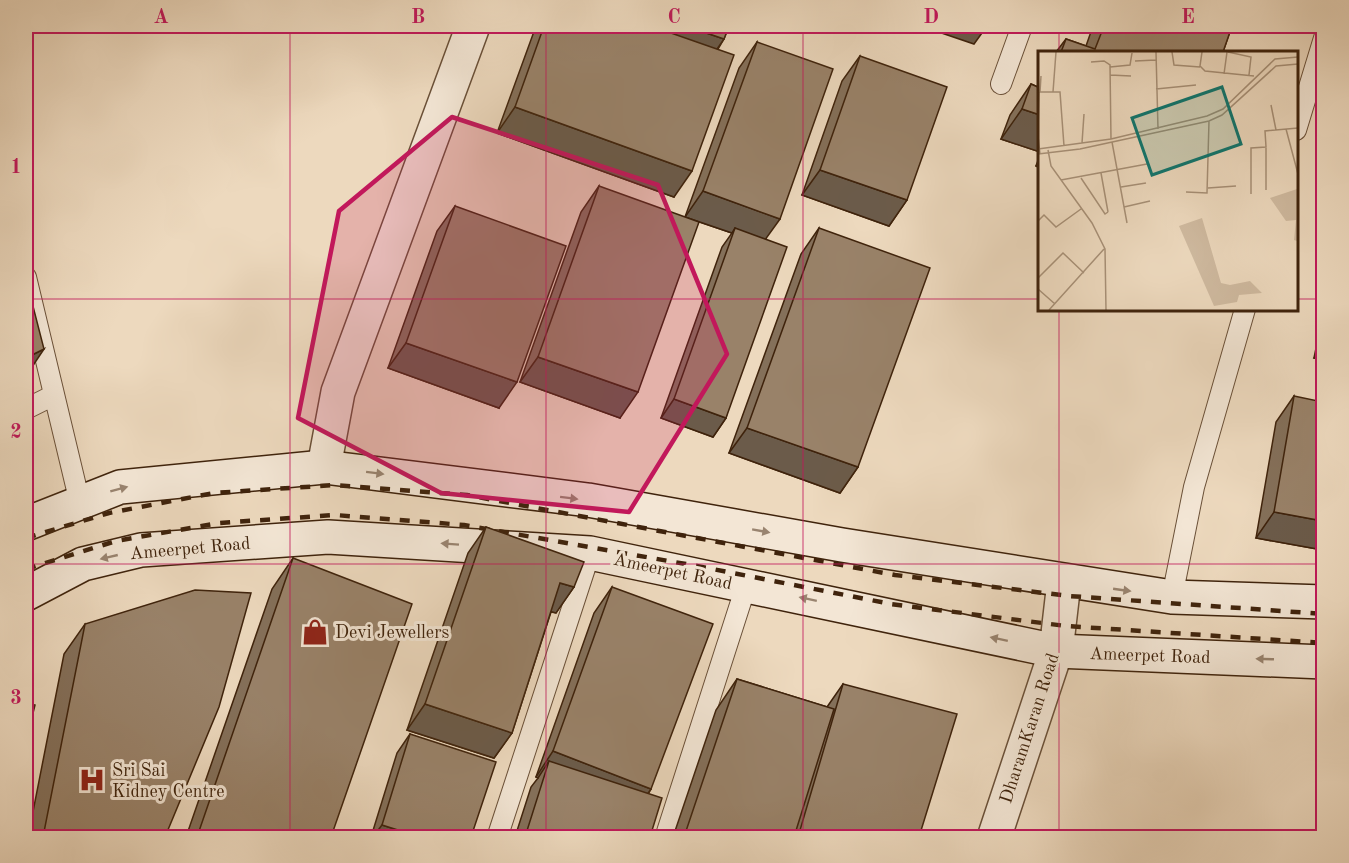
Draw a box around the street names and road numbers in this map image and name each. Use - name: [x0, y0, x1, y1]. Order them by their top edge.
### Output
- street label: Ameerpet Road: [129, 535, 251, 563]
- street label: Ameerpet Road: [612, 551, 734, 593]
- street label: Ameerpet Road: [1089, 645, 1211, 667]
- street label: DharamKaran Road: [997, 651, 1063, 806]

